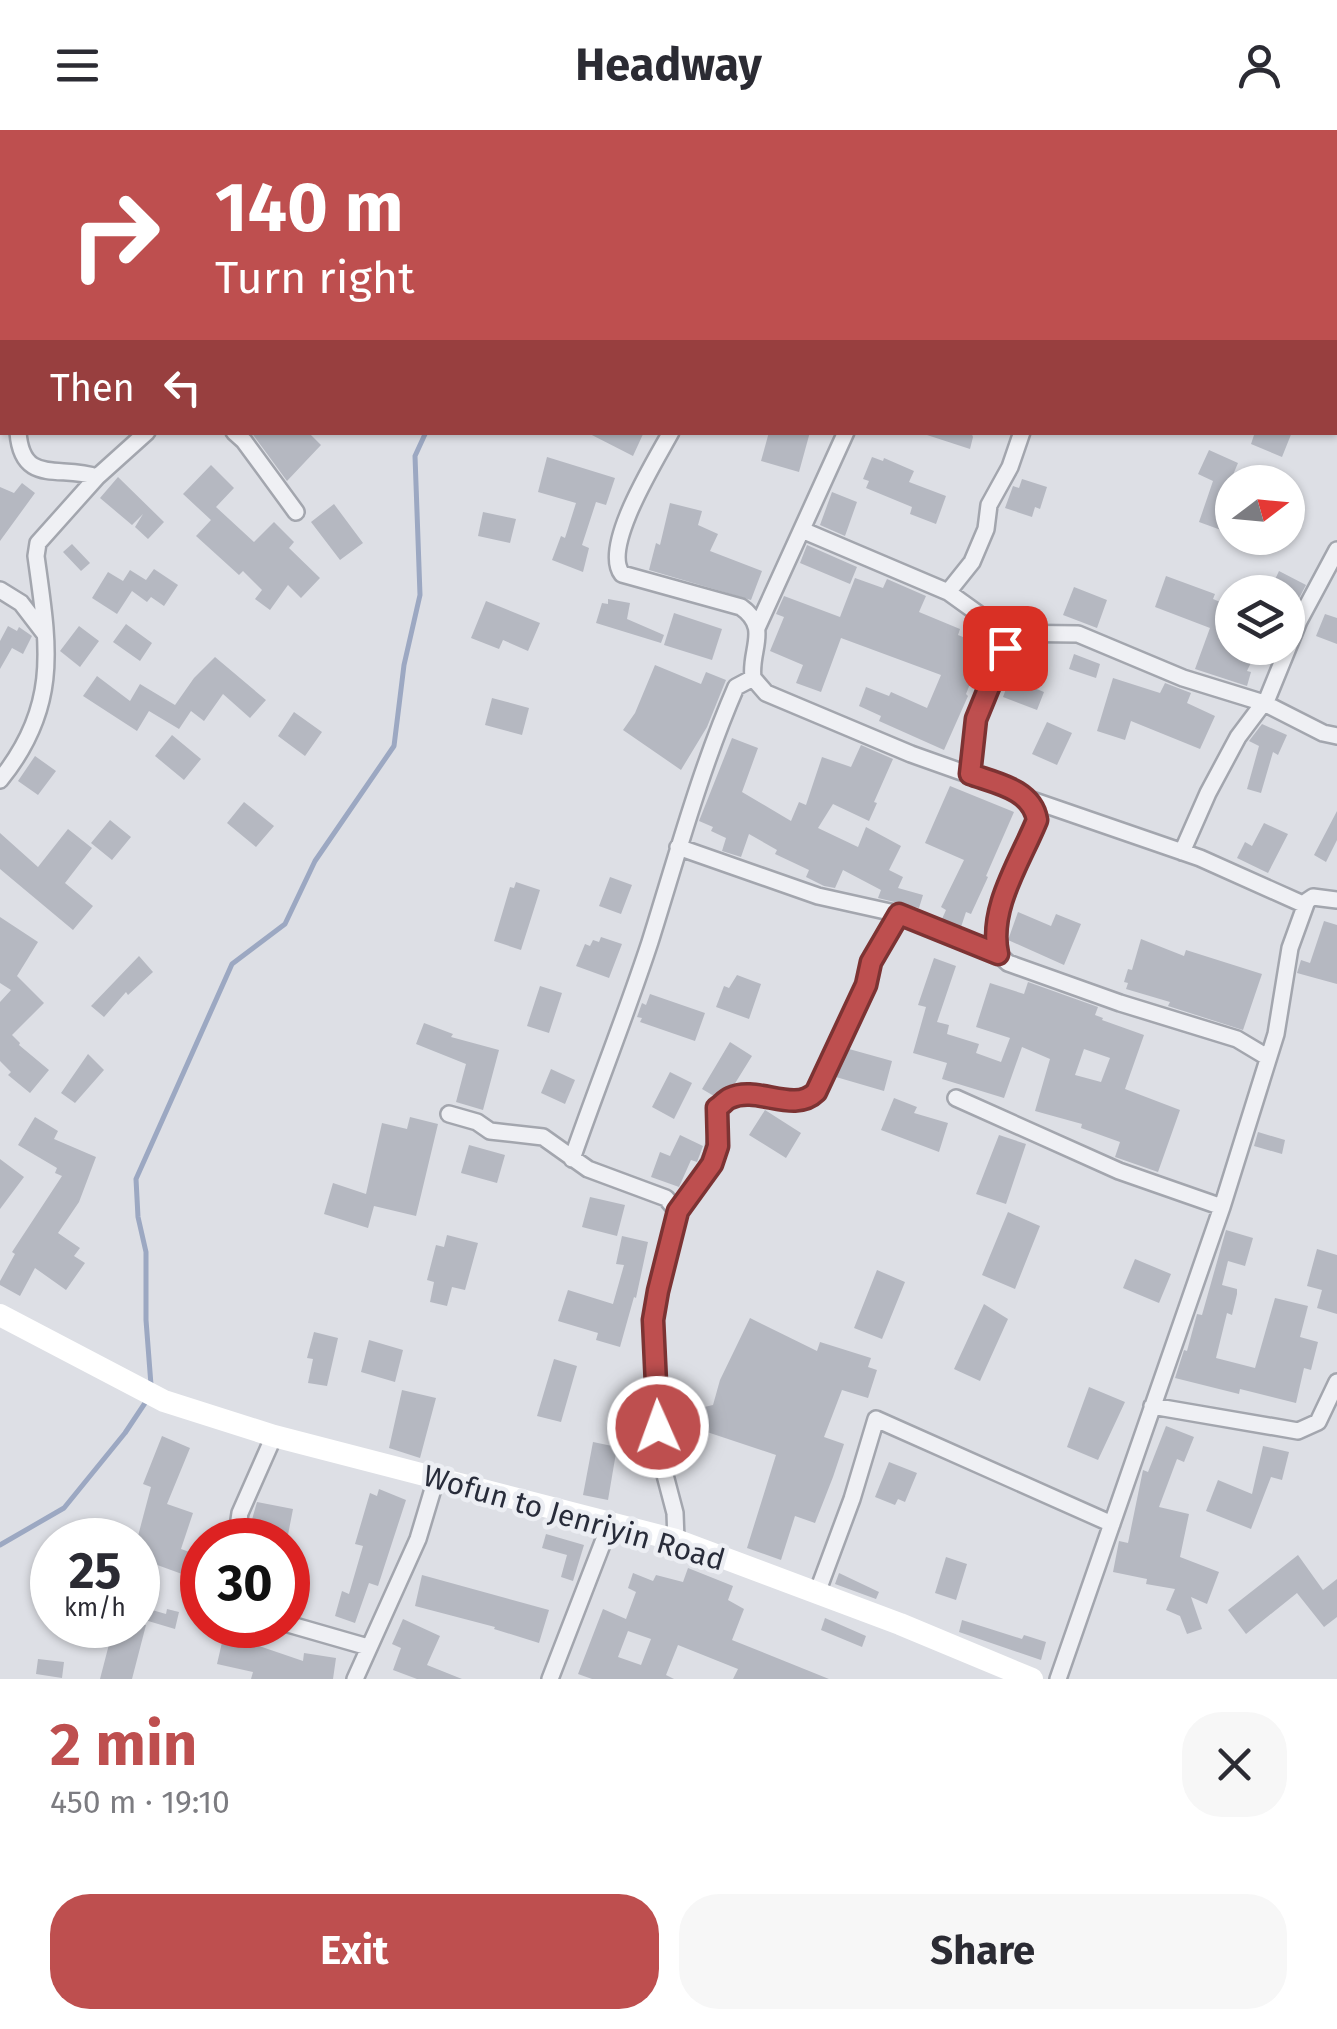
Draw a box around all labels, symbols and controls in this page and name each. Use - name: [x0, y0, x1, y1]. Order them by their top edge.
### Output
- icon: menu: [50, 38, 105, 93]
- text: Headway: [575, 38, 762, 92]
- icon: person: [1232, 38, 1287, 93]
- text: 140 m: [215, 166, 404, 250]
- icon: right: [50, 170, 180, 300]
- text: Turn right: [215, 251, 414, 305]
- icon: left: [155, 360, 210, 415]
- text: Then: [50, 365, 135, 411]
- north arrow: [1215, 465, 1305, 555]
- map controls: [1215, 465, 1305, 665]
- button: layers: [1215, 575, 1305, 665]
- pin: [963, 606, 1048, 691]
- icon: arrive: [978, 621, 1033, 676]
- position arrow: [606, 1375, 710, 1479]
- street label: Wofun to Jenriyin Road: [419, 1458, 729, 1578]
- speed limit sign: 30: [180, 1518, 310, 1648]
- text: 25: [69, 1541, 121, 1601]
- text: km/h: [64, 1593, 126, 1623]
- text: 2 min: [50, 1709, 197, 1781]
- button: close: [1182, 1712, 1287, 1817]
- text: 450 m · 19:10: [50, 1783, 230, 1821]
- button: Exit: [50, 1894, 659, 2009]
- button: Share: [679, 1894, 1287, 2009]

